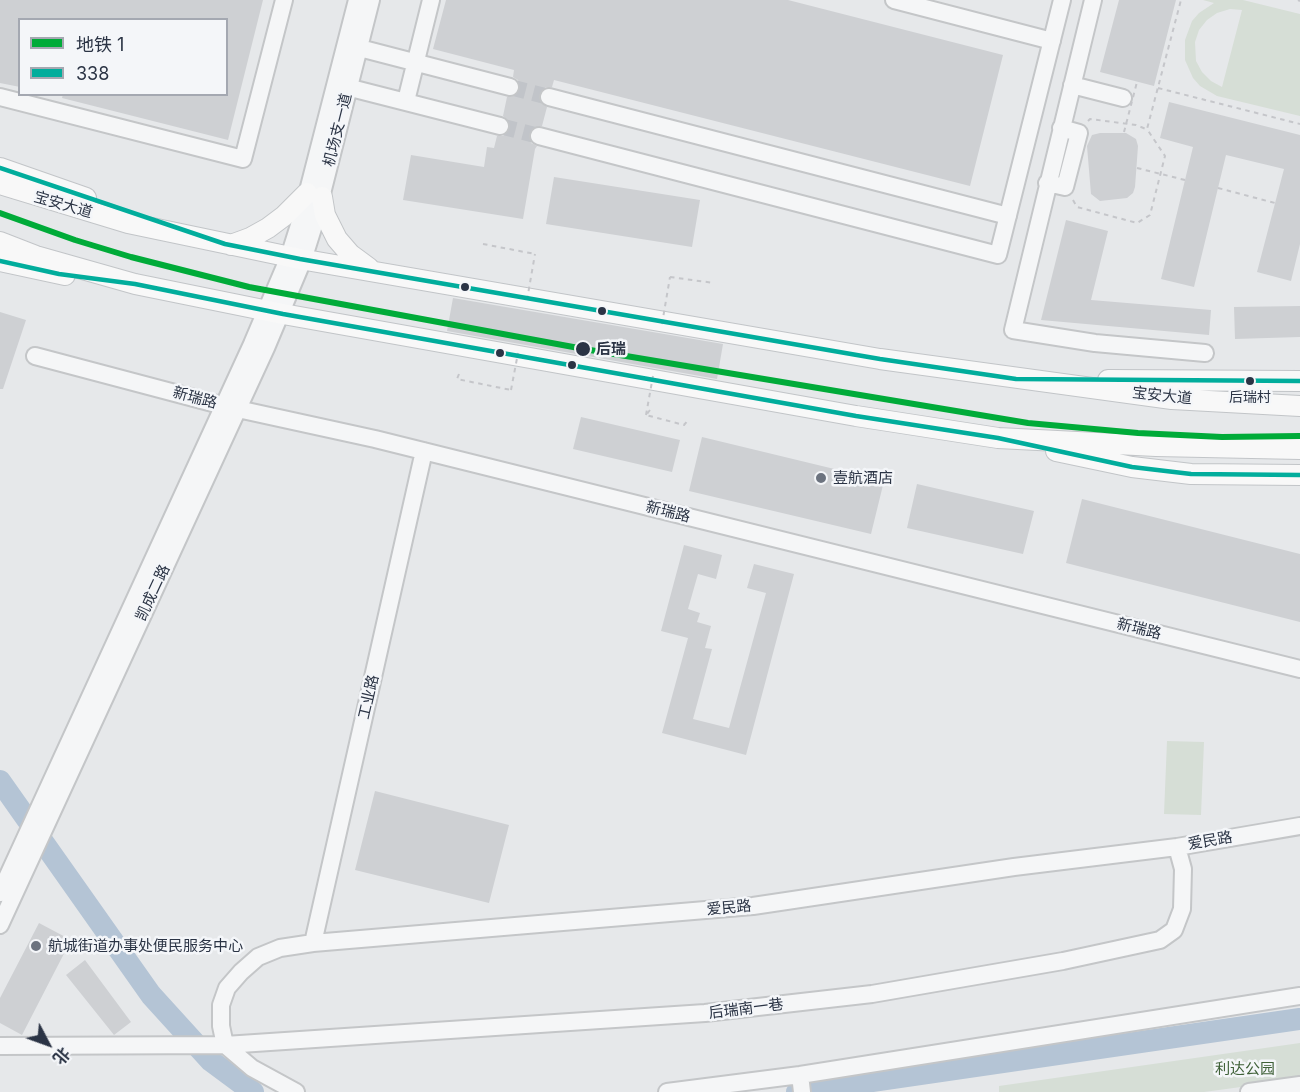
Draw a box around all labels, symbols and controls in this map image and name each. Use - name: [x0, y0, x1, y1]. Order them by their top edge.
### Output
- legend: [18, 18, 228, 96]
- text: 地铁 1: [76, 34, 124, 55]
- text: 338: [76, 63, 109, 84]
- street label: 机场支一道: [320, 91, 356, 169]
- street label: 宝安大道: [32, 188, 94, 222]
- unlabelled marker: [459, 281, 471, 293]
- unlabelled marker: [596, 305, 608, 317]
- marker: 后瑞: [574, 340, 592, 358]
- place label: 后瑞: [596, 340, 626, 358]
- unlabelled marker: [494, 347, 506, 359]
- unlabelled marker: [566, 359, 578, 371]
- marker: 后瑞村: [1244, 375, 1256, 387]
- street label: 新瑞路: [171, 383, 219, 413]
- street label: 宝安大道: [1131, 384, 1193, 408]
- place label: 后瑞村: [1229, 390, 1271, 406]
- place label: 壹航酒店: [833, 469, 893, 487]
- marker: 壹航酒店: [814, 471, 828, 485]
- street label: 新瑞路: [644, 498, 692, 526]
- street label: 凯成二路: [132, 562, 174, 624]
- street label: 新瑞路: [1115, 615, 1163, 643]
- street label: 工业路: [355, 673, 383, 721]
- street label: 爱民路: [1186, 828, 1234, 854]
- street label: 爱民路: [706, 897, 752, 919]
- place label: 航城街道办事处便民服务中心: [48, 937, 243, 955]
- marker: 航城街道办事处便民服务中心: [29, 939, 43, 953]
- street label: 后瑞南一巷: [708, 995, 784, 1023]
- north arrow: [18, 1014, 78, 1074]
- text: 北: [49, 1043, 74, 1068]
- park label: 利达公园: [1215, 1060, 1275, 1078]

